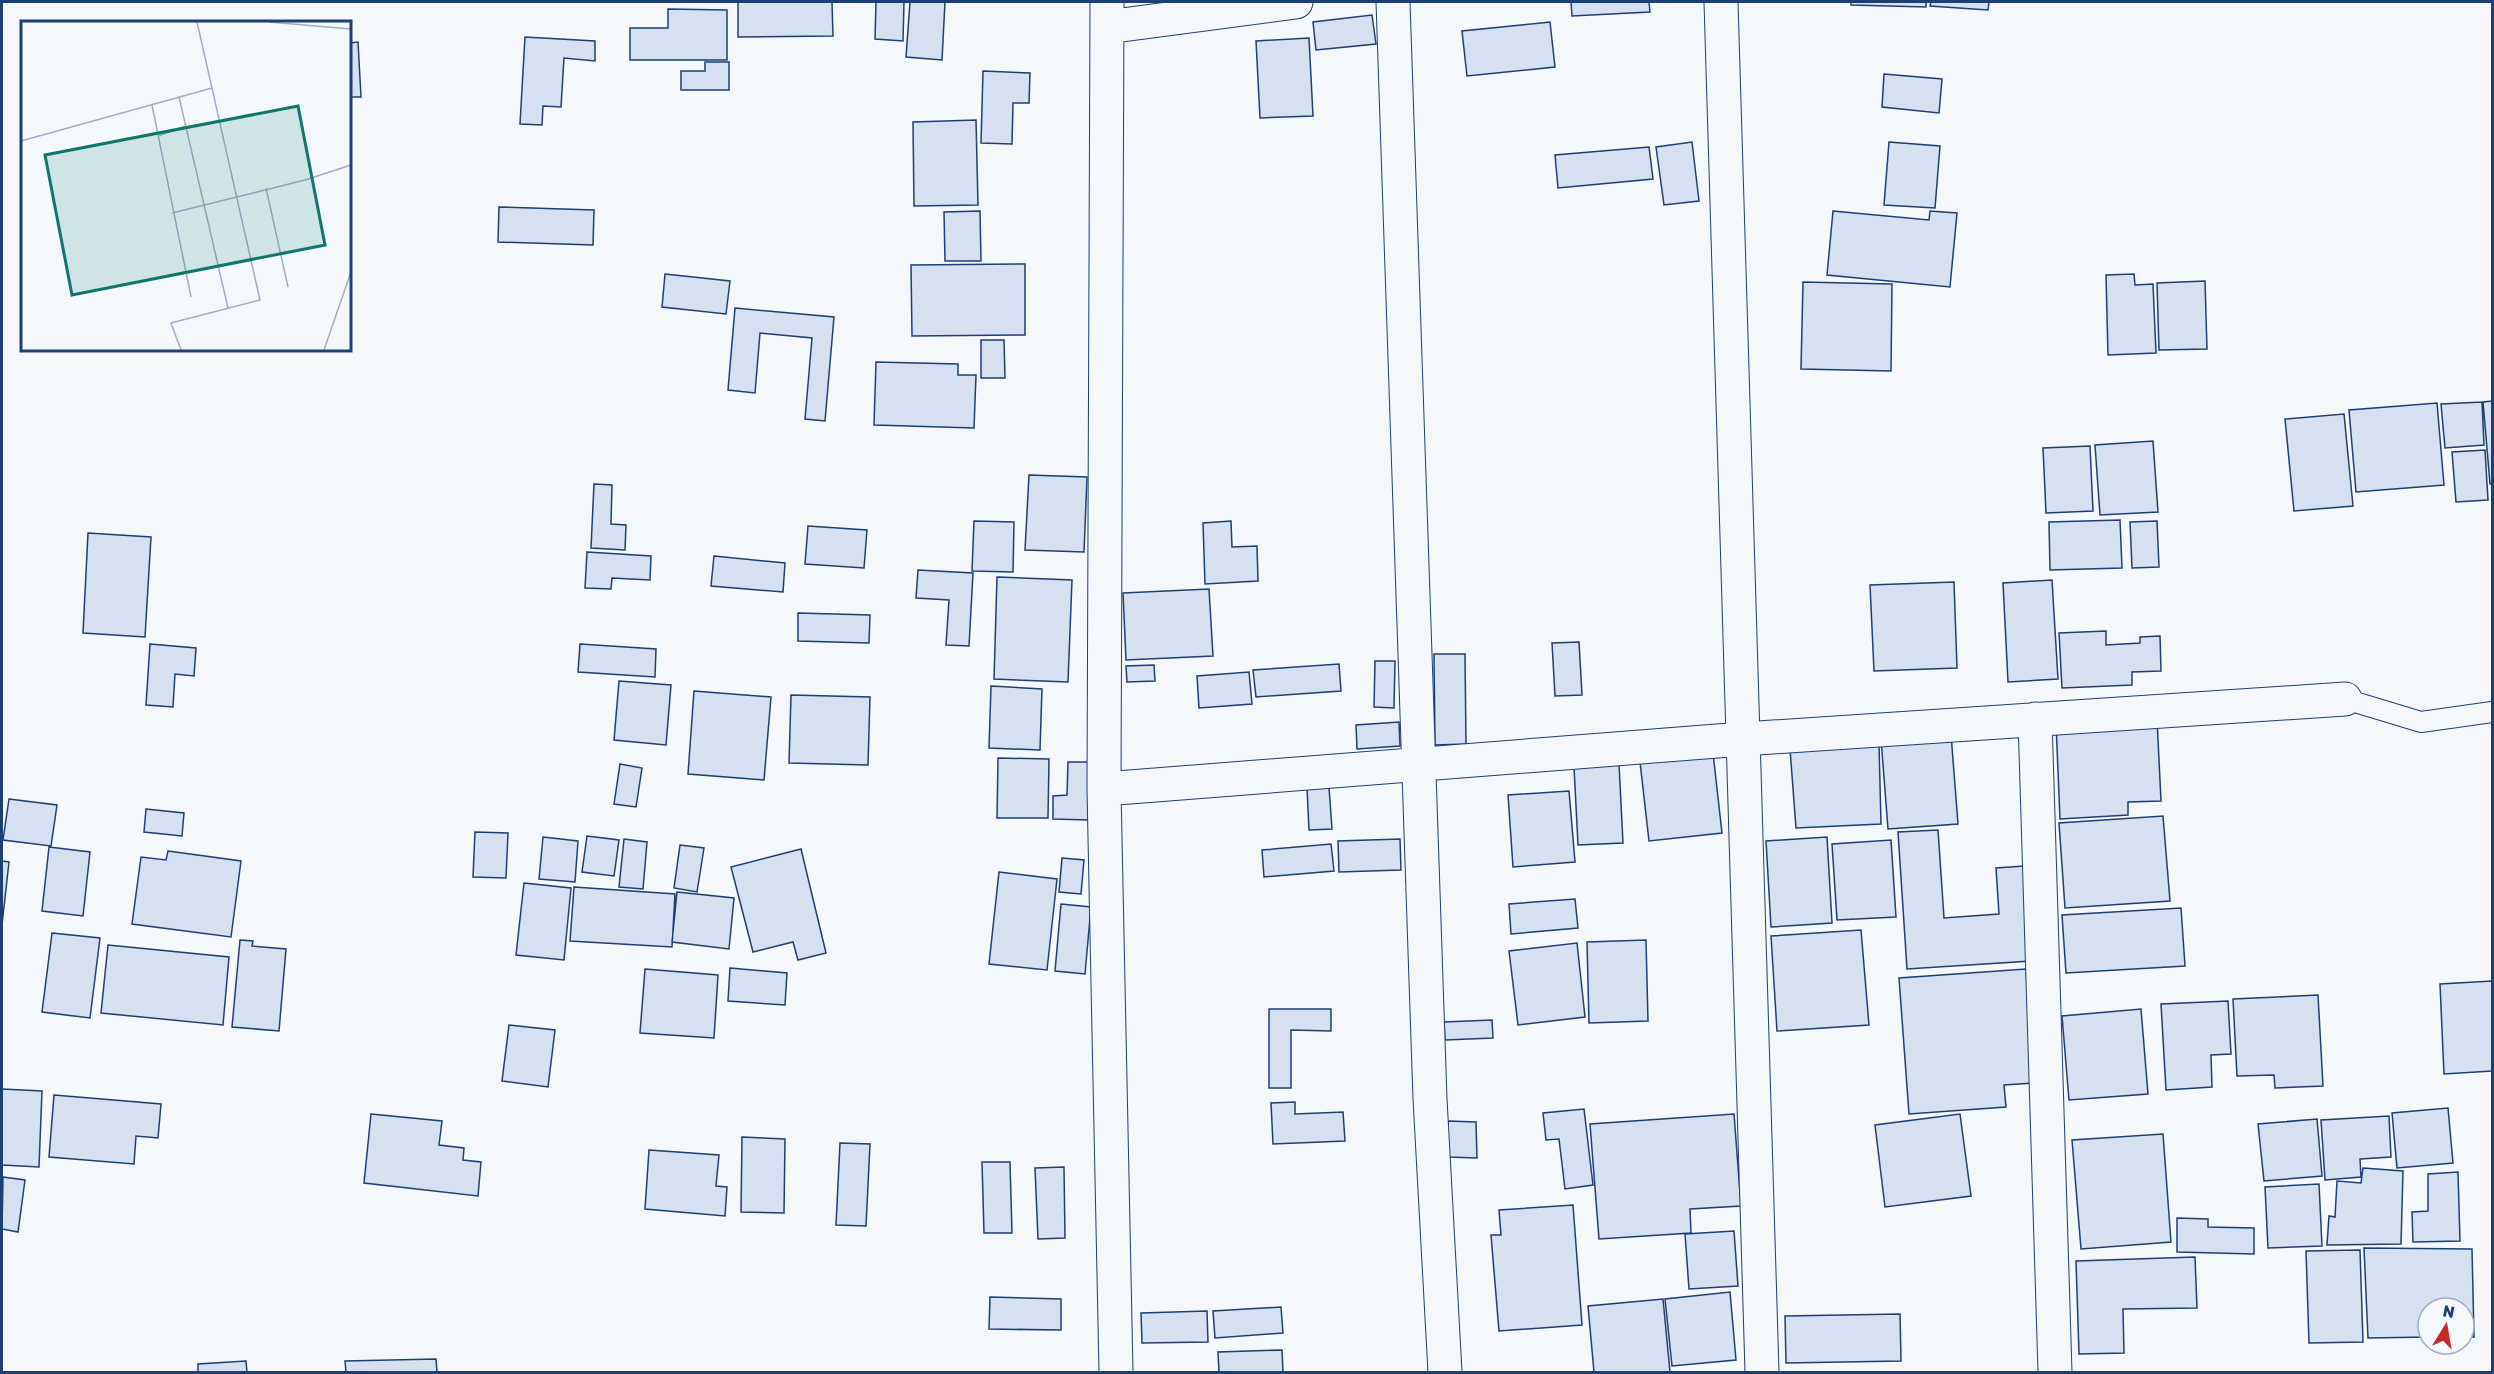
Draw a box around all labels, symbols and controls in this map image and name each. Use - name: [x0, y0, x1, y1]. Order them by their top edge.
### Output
- inset map: [21, 21, 351, 351]
- north arrow: [2416, 1296, 2476, 1356]
- text: N: [2441, 1301, 2456, 1322]

